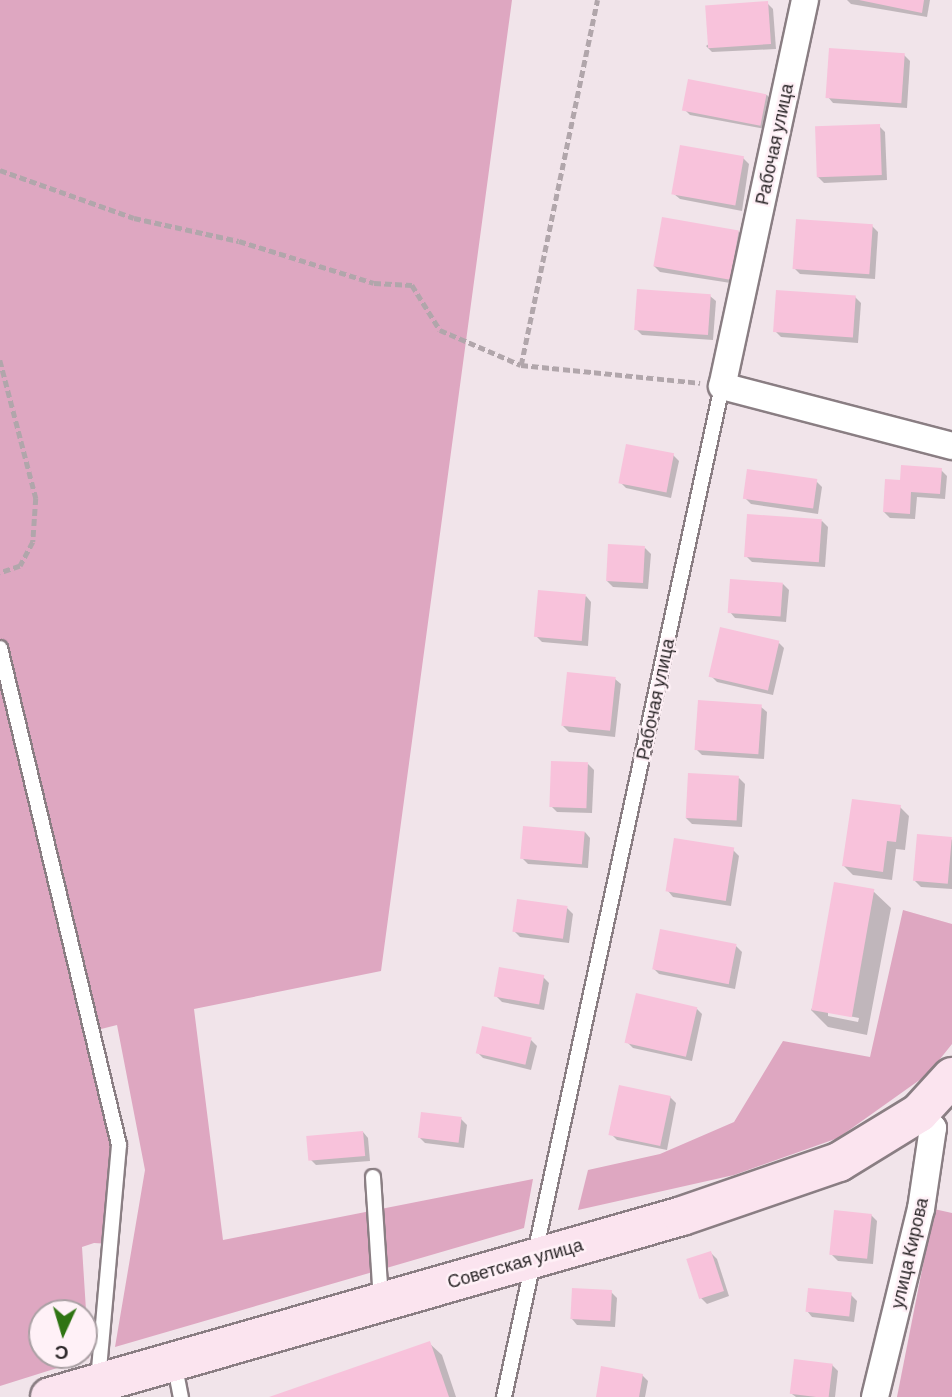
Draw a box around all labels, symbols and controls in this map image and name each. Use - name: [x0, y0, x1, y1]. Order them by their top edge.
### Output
- street label: Рабочая улица: [751, 81, 797, 207]
- street label: Рабочая улица: [632, 636, 678, 762]
- street label: улица Кирова: [886, 1196, 932, 1310]
- street label: Советская улица: [445, 1233, 585, 1293]
- north arrow: [28, 1299, 98, 1369]
- text: С: [54, 1342, 69, 1365]

